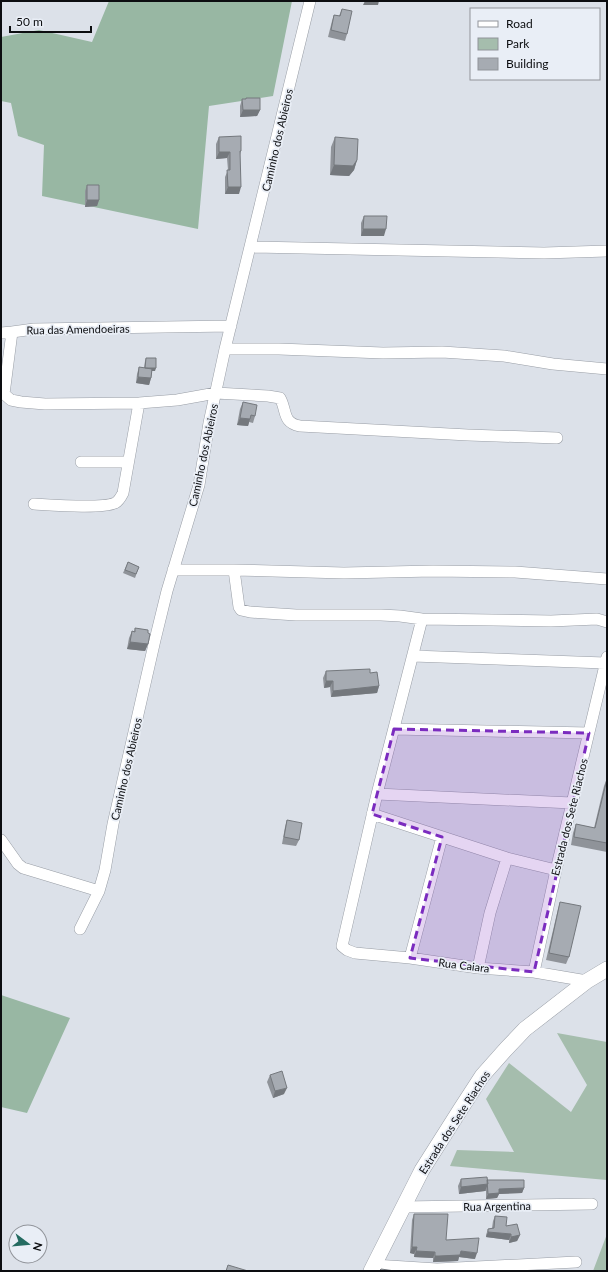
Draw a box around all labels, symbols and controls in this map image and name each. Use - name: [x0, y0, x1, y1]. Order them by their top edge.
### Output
- scale bar: [10, 8, 91, 34]
- legend: [470, 8, 600, 80]
- text: 50 m: [16, 14, 43, 29]
- text: Road: [506, 16, 533, 31]
- text: Park: [506, 36, 530, 51]
- text: Building: [506, 56, 549, 71]
- street label: Caminho dos Abieiros: [259, 87, 295, 193]
- street label: Rua das Amendoeiras: [26, 322, 130, 336]
- street label: Caminho dos Abieiros: [186, 402, 220, 508]
- street label: Caminho dos Abieiros: [108, 716, 144, 822]
- street label: Estrada dos Sete Riachos: [548, 757, 590, 877]
- street label: Rua Caiara: [438, 955, 490, 975]
- street label: Estrada dos Sete Riachos: [416, 1068, 492, 1176]
- street label: Rua Argentina: [463, 1199, 531, 1213]
- north arrow: [8, 1224, 48, 1264]
- text: N: [31, 1241, 46, 1253]

